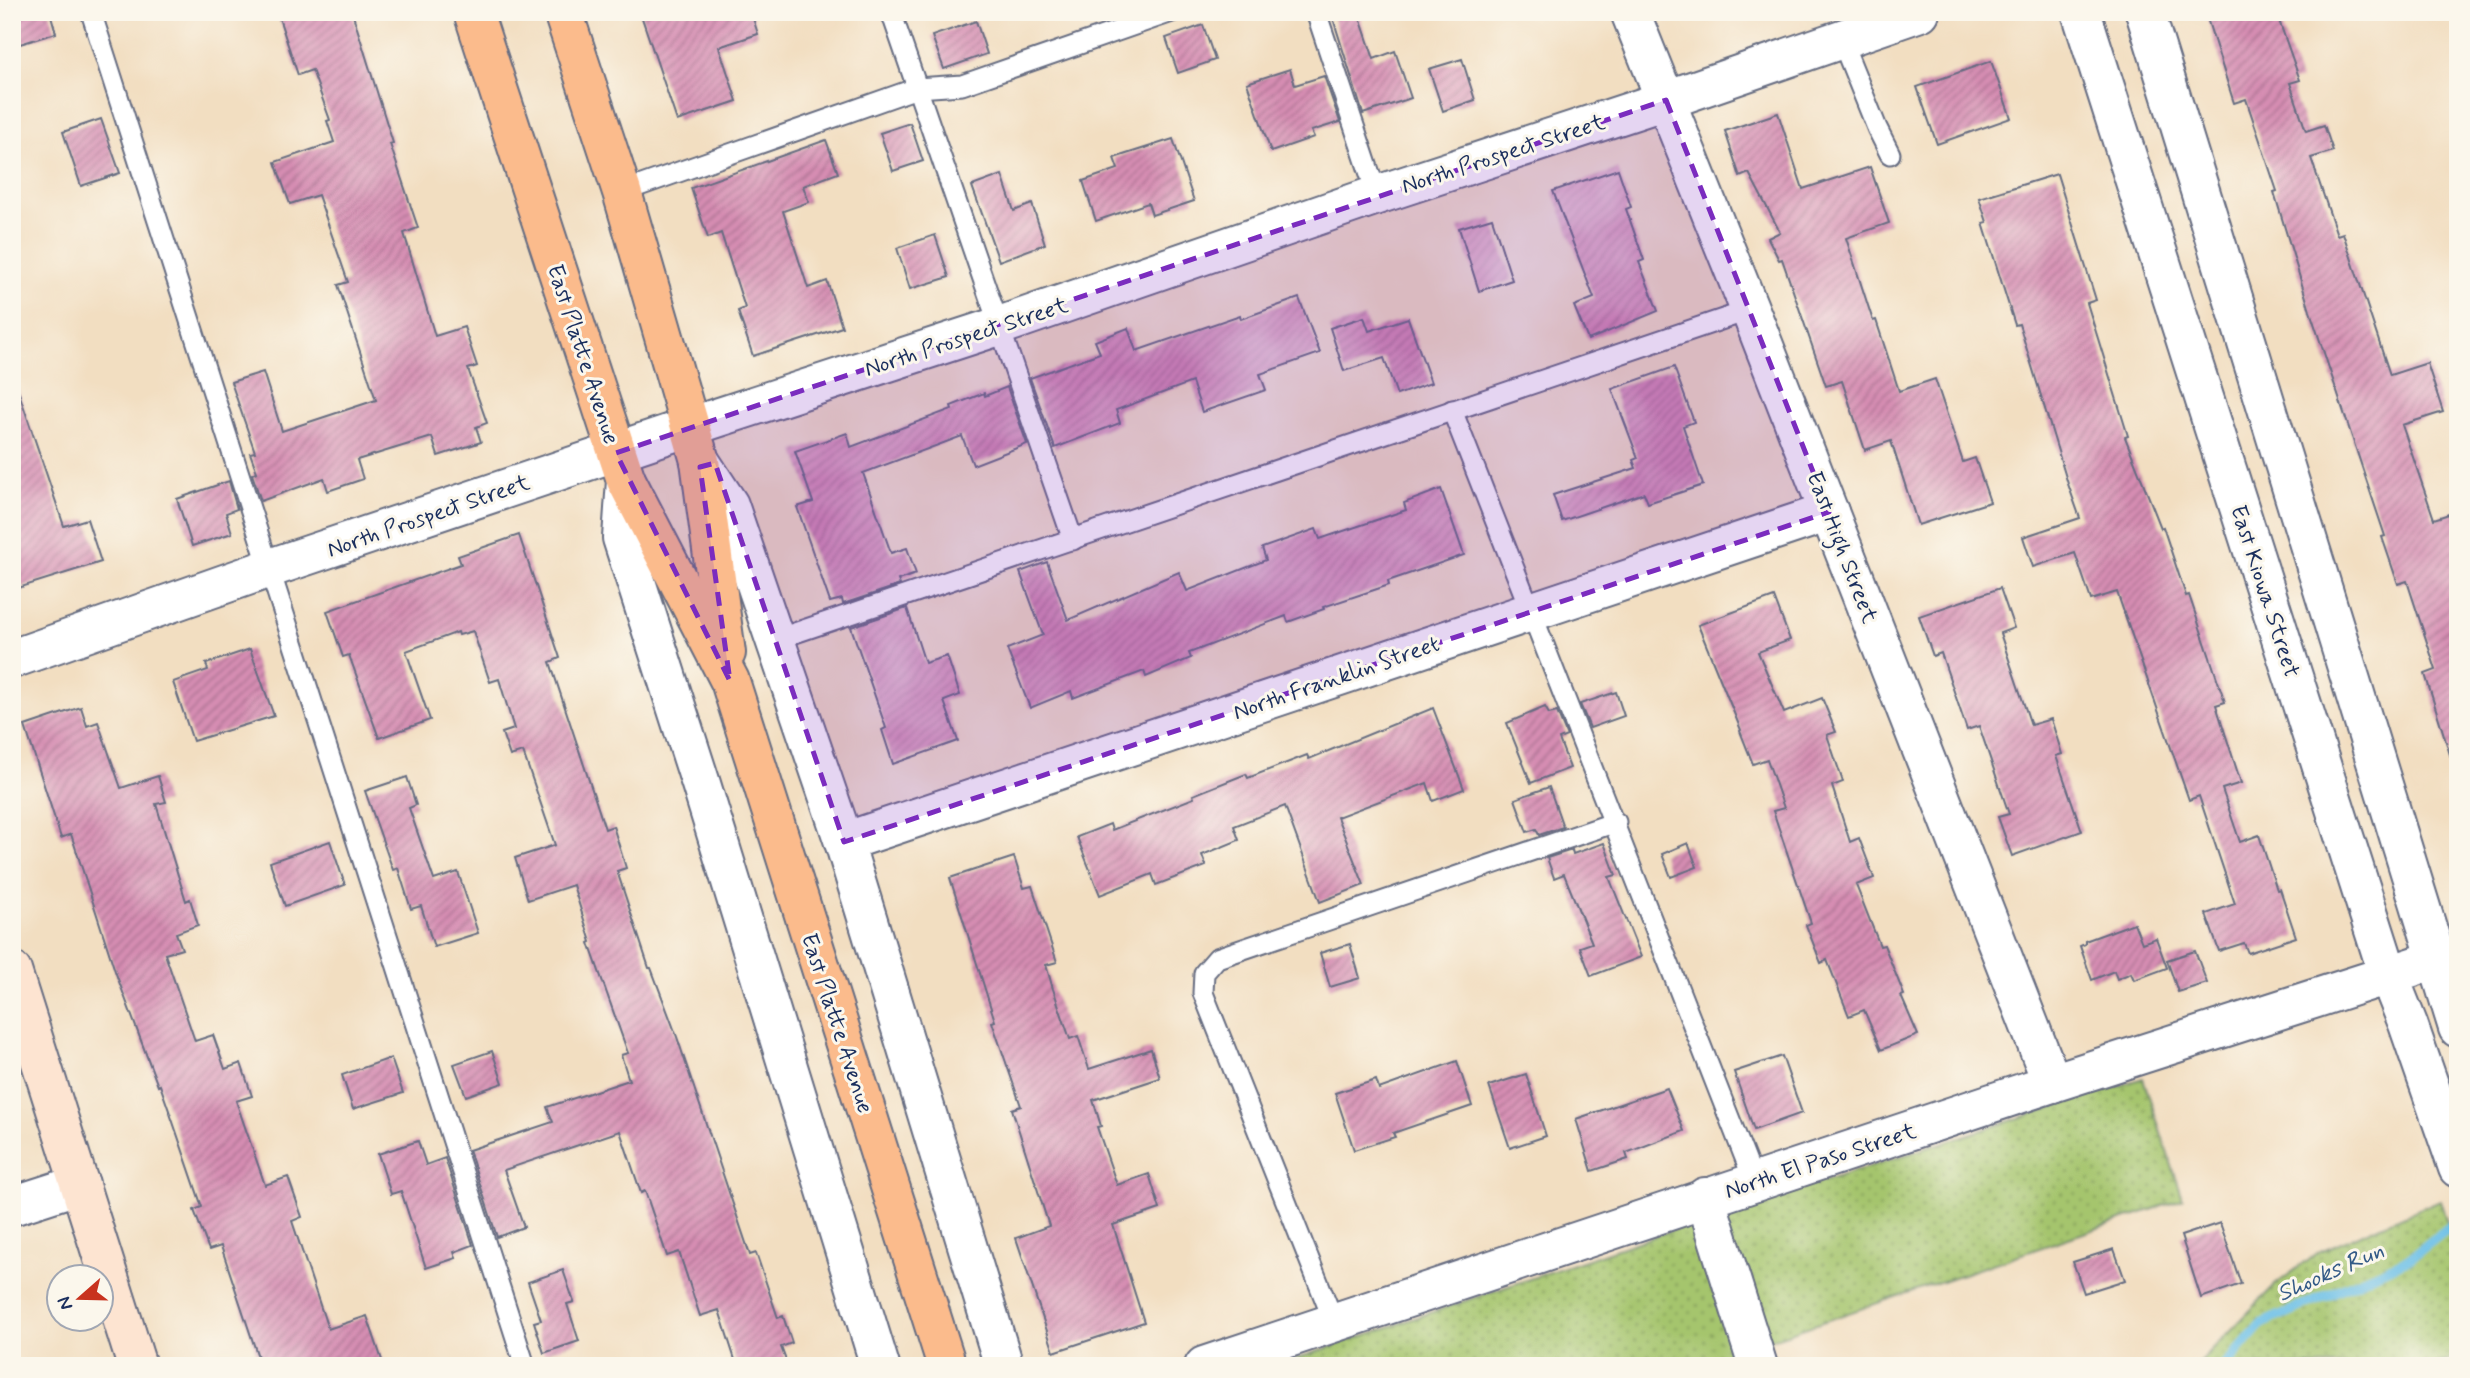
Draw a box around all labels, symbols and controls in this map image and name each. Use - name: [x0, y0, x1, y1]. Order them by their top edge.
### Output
- street label: North Prospect Street: [1398, 108, 1610, 202]
- street label: East Platte Avenue: [539, 261, 625, 448]
- street label: North Prospect Street: [861, 291, 1073, 385]
- street label: North Prospect Street: [323, 468, 534, 566]
- street label: East High Street: [1797, 468, 1884, 629]
- street label: East Kiowa Street: [2222, 502, 2306, 682]
- street label: North Franklin Street: [1229, 629, 1444, 728]
- street label: East Platte Avenue: [793, 930, 879, 1117]
- street label: North El Paso Street: [1721, 1117, 1920, 1207]
- water label: Shooks Run: [2272, 1235, 2389, 1310]
- north arrow: [46, 1262, 116, 1332]
- text: N: [52, 1293, 79, 1314]

